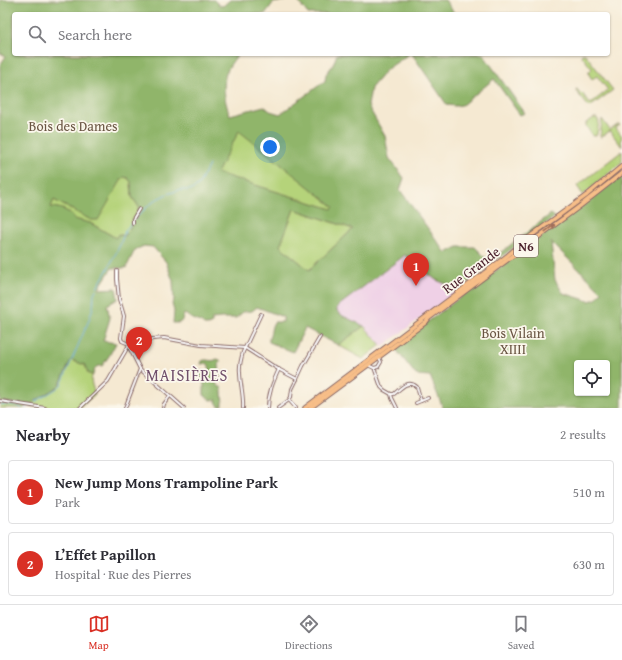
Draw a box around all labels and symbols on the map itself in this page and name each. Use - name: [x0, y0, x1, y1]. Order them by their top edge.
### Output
- park label: Bois des Dames: [28, 116, 118, 136]
- your location: [260, 137, 280, 157]
- one-way arrow: [545, 224, 556, 232]
- road number: N6: [514, 235, 538, 257]
- street label: Rue Grande: [438, 241, 504, 298]
- pin: 1: [403, 253, 429, 286]
- park label: Bois Vilain XIIII: [481, 323, 545, 359]
- pin: 2: [126, 327, 152, 360]
- district label: MAISIÈRES: [146, 363, 228, 387]

